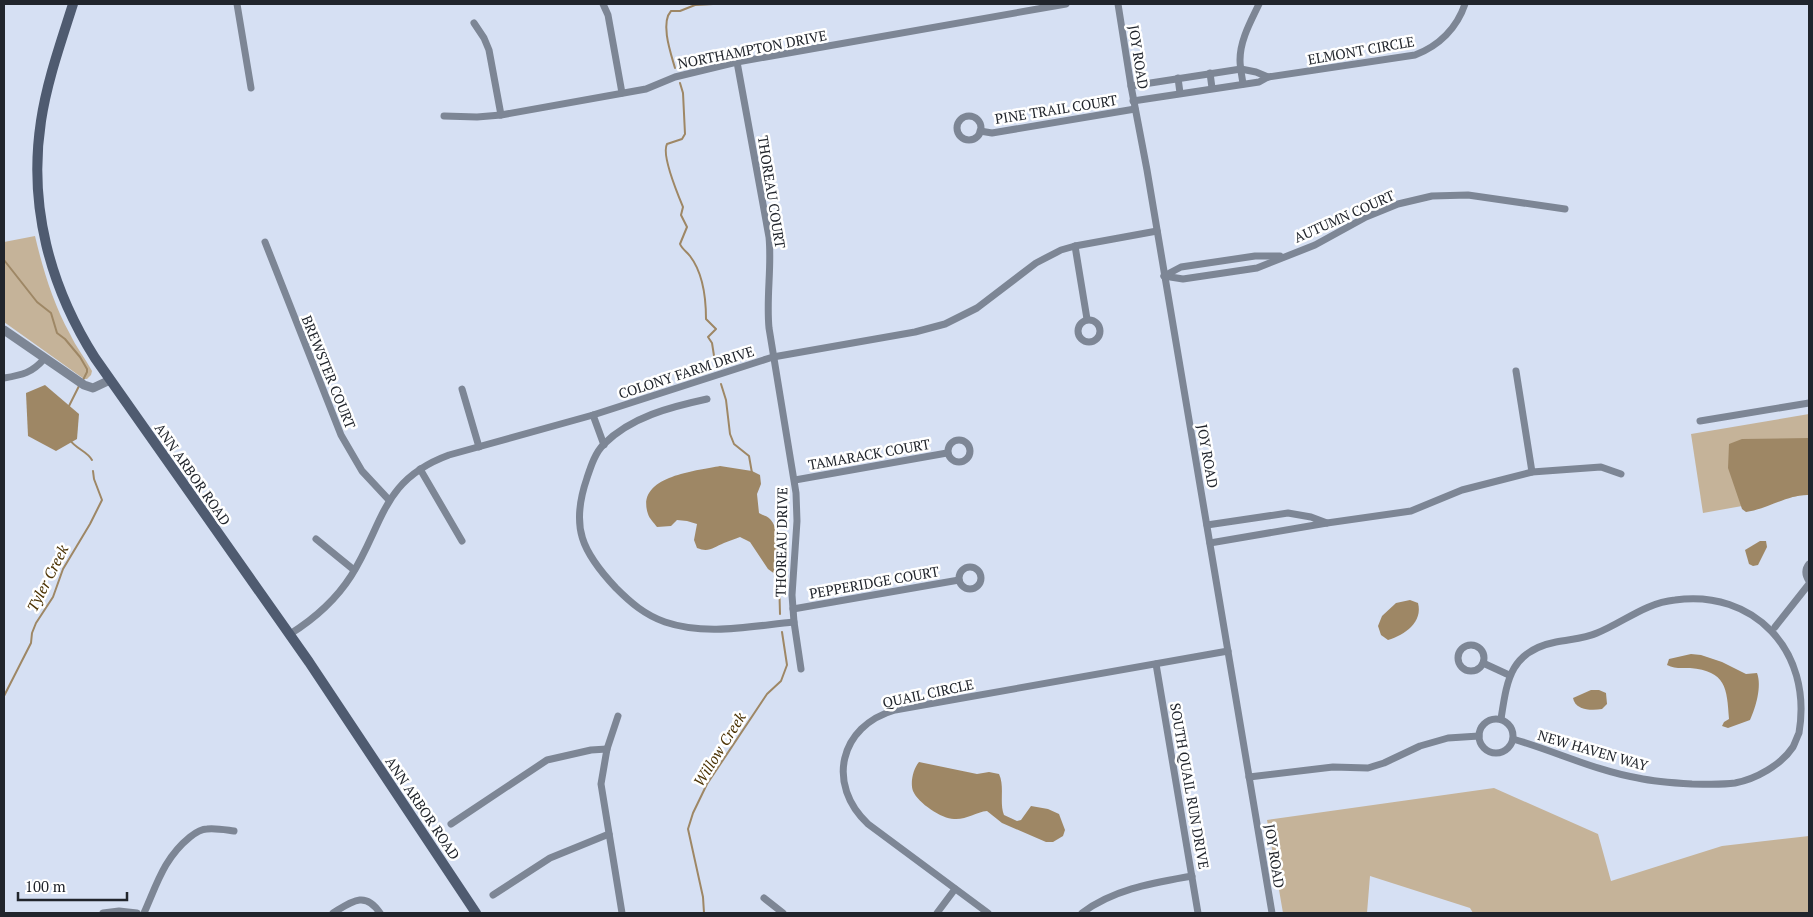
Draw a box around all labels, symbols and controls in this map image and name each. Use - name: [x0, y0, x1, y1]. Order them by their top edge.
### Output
- street label: JOY ROAD: [1125, 24, 1153, 90]
- street label: NORTHAMPTON DRIVE: [676, 25, 828, 73]
- street label: ELMONT CIRCLE: [1306, 31, 1416, 69]
- street label: PINE TRAIL COURT: [993, 90, 1119, 128]
- street label: THOREAU COURT: [754, 134, 790, 250]
- street label: AUTUMN COURT: [1291, 185, 1398, 247]
- street label: BREWSTER COURT: [298, 312, 361, 432]
- street label: COLONY FARM DRIVE: [616, 341, 756, 403]
- street label: ANN ARBOR ROAD: [151, 419, 235, 529]
- street label: JOY ROAD: [1193, 423, 1223, 490]
- street label: TAMARACK COURT: [807, 434, 932, 474]
- street label: THOREAU DRIVE: [771, 487, 791, 597]
- water label: Tyler Creek: [22, 540, 73, 615]
- street label: PEPPERIDGE COURT: [808, 561, 941, 603]
- street label: QUAIL CIRCLE: [881, 674, 975, 712]
- street label: SOUTH QUAIL RUN DRIVE: [1166, 701, 1214, 871]
- water label: Willow Creek: [688, 707, 750, 790]
- street label: NEW HAVEN WAY: [1536, 725, 1651, 775]
- street label: ANN ARBOR ROAD: [381, 753, 465, 863]
- street label: JOY ROAD: [1261, 823, 1289, 889]
- scale bar: [18, 870, 126, 902]
- text: 100 m: [25, 876, 66, 896]

